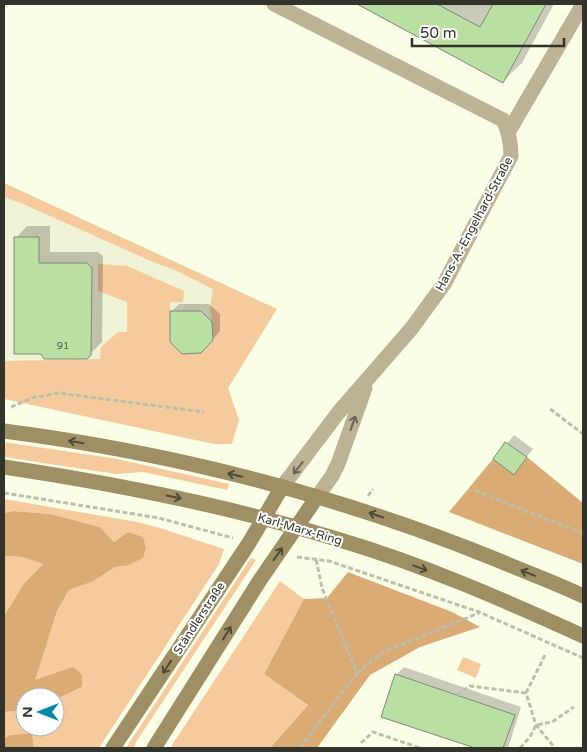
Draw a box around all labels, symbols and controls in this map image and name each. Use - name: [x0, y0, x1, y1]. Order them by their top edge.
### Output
- scale bar: [412, 15, 564, 47]
- text: 50 m: [420, 24, 457, 42]
- street label: Hans-A.-Engelhard-Straße: [433, 154, 515, 293]
- house number: 91: [57, 340, 69, 352]
- one-way arrow: [349, 416, 358, 432]
- one-way arrow: [69, 436, 85, 446]
- one-way arrow: [293, 461, 304, 474]
- one-way arrow: [228, 470, 244, 479]
- one-way arrow: [166, 493, 182, 502]
- street label: Karl-Marx-Ring: [256, 510, 344, 548]
- one-way arrow: [368, 510, 384, 520]
- one-way arrow: [273, 547, 283, 561]
- one-way arrow: [412, 564, 427, 573]
- one-way arrow: [521, 567, 536, 577]
- street label: Ständlerstraße: [170, 579, 228, 657]
- one-way arrow: [222, 626, 232, 640]
- one-way arrow: [161, 660, 171, 674]
- north arrow: [15, 687, 65, 737]
- text: N: [19, 706, 36, 718]

